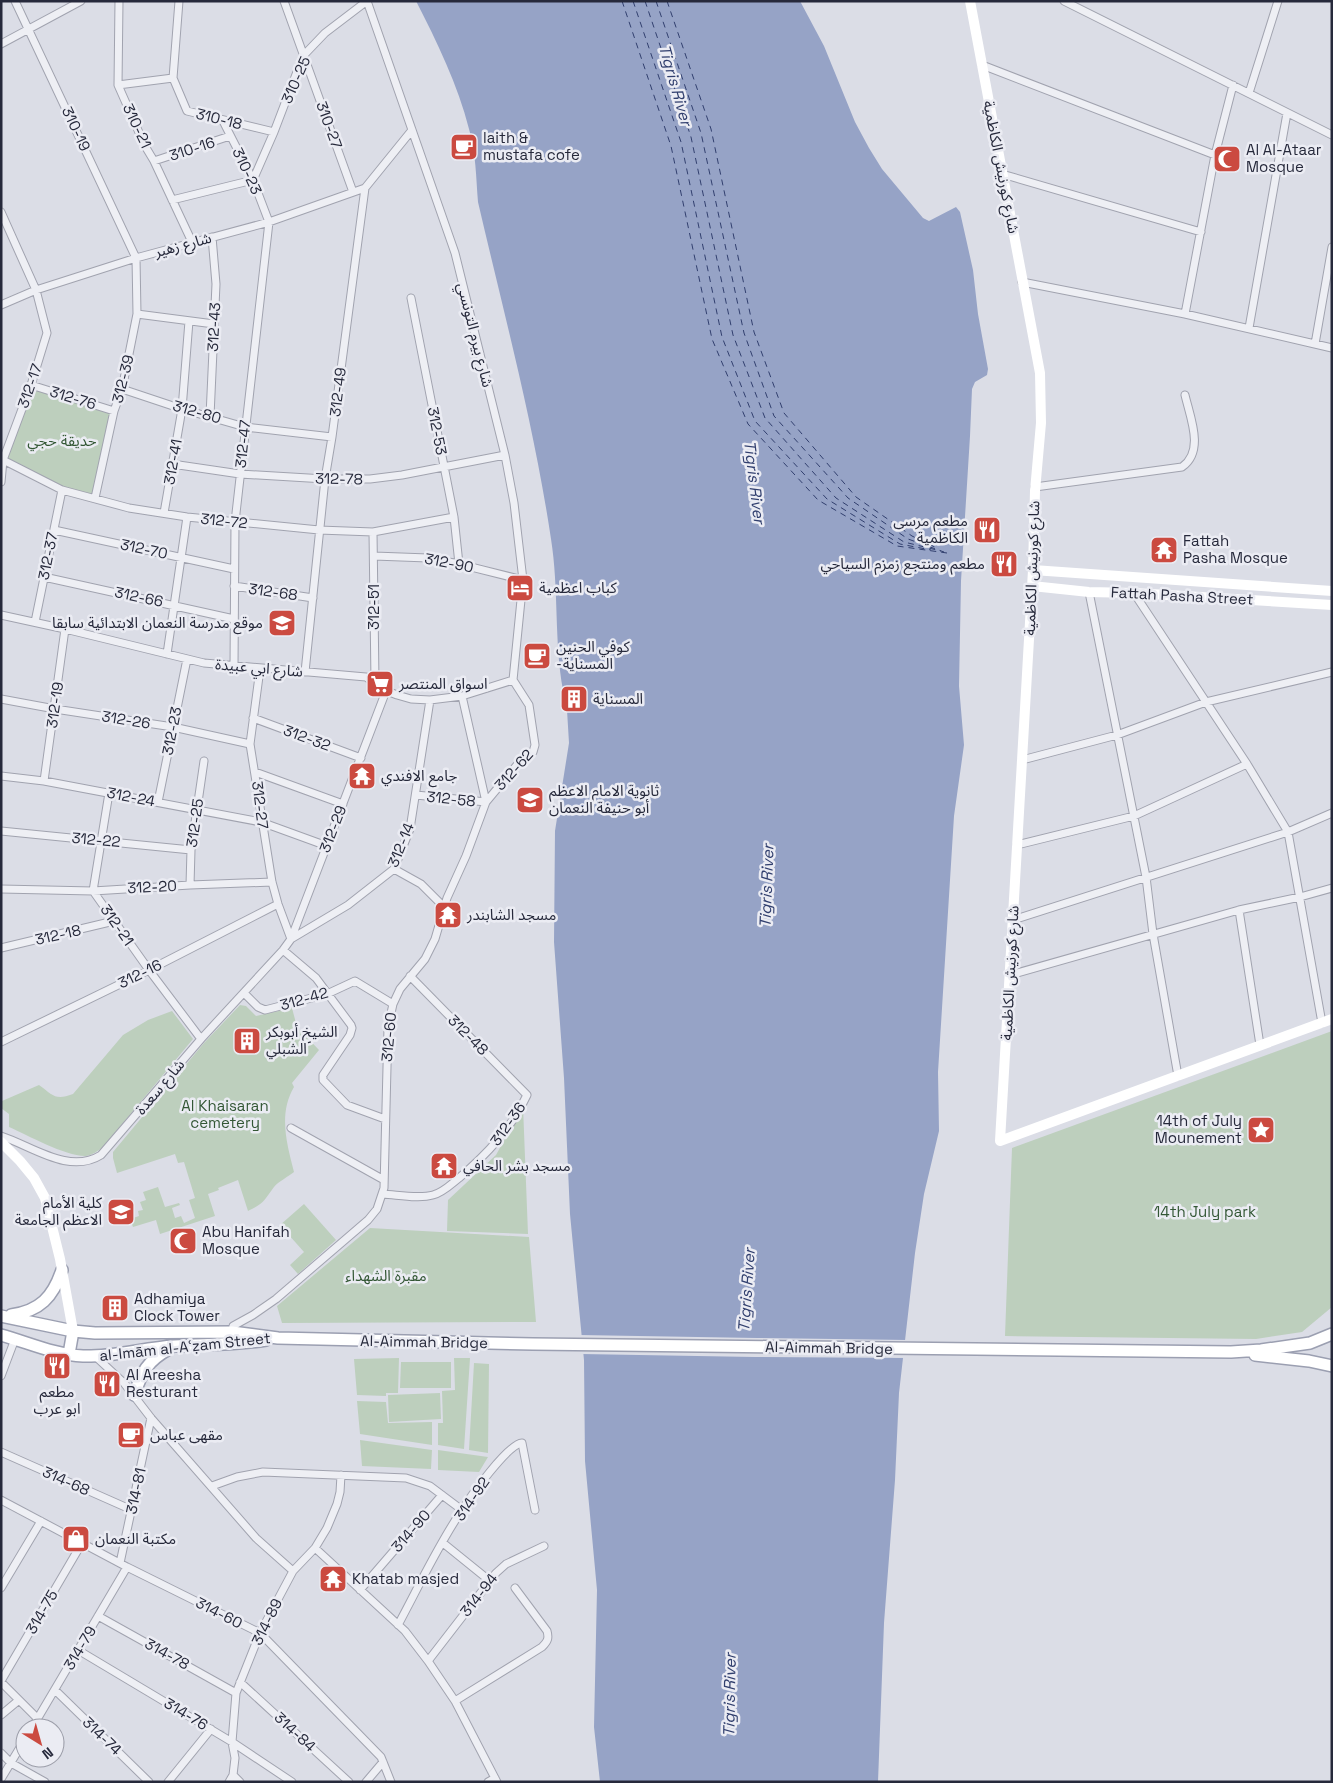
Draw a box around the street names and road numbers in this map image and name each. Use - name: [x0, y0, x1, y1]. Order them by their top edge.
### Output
- street label: 310-25: [277, 53, 314, 106]
- street label: 310-27: [312, 99, 347, 151]
- street label: شارع كورنيش الكاظمية: [976, 99, 1024, 236]
- street label: 310-21: [119, 101, 156, 151]
- street label: 310-19: [58, 103, 95, 154]
- street label: 310-18: [194, 104, 244, 133]
- street label: 310-16: [167, 132, 217, 165]
- street label: 310-23: [228, 144, 267, 197]
- street label: شارع زهير: [151, 228, 214, 264]
- street label: شارع بيرم التونسي: [450, 281, 498, 390]
- street label: 312-43: [203, 302, 224, 352]
- street label: 312-39: [107, 353, 138, 405]
- street label: 312-17: [13, 361, 46, 411]
- street label: 312-49: [325, 366, 350, 418]
- street label: 312-76: [48, 381, 99, 414]
- street label: 312-80: [171, 396, 224, 428]
- street label: 312-53: [423, 405, 451, 457]
- street label: 312-47: [231, 419, 254, 469]
- street label: 312-41: [159, 438, 186, 486]
- street label: 312-78: [315, 469, 363, 488]
- street label: شارع كورنيش الكاظمية: [1020, 500, 1046, 636]
- street label: 312-72: [199, 509, 249, 532]
- street label: 312-37: [34, 530, 61, 581]
- street label: 312-70: [119, 534, 170, 563]
- street label: 312-90: [423, 548, 475, 577]
- street label: 312-68: [247, 579, 299, 604]
- street label: 312-66: [113, 582, 165, 611]
- street label: Fattah Pasha Street: [1110, 582, 1254, 609]
- street label: 312-51: [364, 584, 383, 630]
- street label: شارع ابي عبيدة: [214, 654, 304, 684]
- street label: 312-19: [42, 681, 67, 729]
- street label: 312-23: [158, 705, 186, 757]
- street label: 312-26: [100, 706, 152, 733]
- street label: 312-32: [281, 720, 333, 755]
- street label: 312-62: [490, 745, 537, 794]
- street label: 312-27: [248, 780, 273, 830]
- street label: 312-24: [105, 783, 157, 810]
- street label: 312-58: [426, 786, 477, 811]
- street label: 312-25: [182, 797, 207, 848]
- street label: 312-29: [315, 802, 350, 855]
- street label: 312-14: [383, 820, 418, 870]
- street label: 312-22: [71, 828, 121, 851]
- street label: 312-20: [127, 876, 177, 897]
- street label: 312-21: [96, 900, 138, 949]
- street label: شارع كورنيش الكاظمية: [996, 905, 1026, 1041]
- street label: 312-18: [33, 920, 83, 949]
- street label: 312-16: [115, 955, 165, 992]
- street label: 312-42: [278, 983, 330, 1014]
- street label: 312-48: [444, 1010, 493, 1059]
- street label: 312-60: [377, 1011, 400, 1063]
- street label: شارع سعدة: [131, 1055, 191, 1120]
- street label: 312-36: [486, 1098, 529, 1149]
- street label: al-Imām al-Aʿẓam Street: [98, 1328, 272, 1365]
- street label: Al-Aimmah Bridge: [360, 1331, 488, 1352]
- street label: Al-Aimmah Bridge: [765, 1337, 893, 1358]
- street label: 314-68: [40, 1462, 93, 1499]
- street label: 314-81: [121, 1466, 150, 1516]
- street label: 314-92: [450, 1473, 494, 1524]
- street label: 314-90: [387, 1506, 434, 1556]
- street label: 314-94: [456, 1569, 501, 1620]
- street label: 314-75: [21, 1586, 62, 1637]
- street label: 314-60: [193, 1593, 246, 1632]
- street label: 314-89: [247, 1595, 286, 1648]
- street label: 314-79: [59, 1622, 100, 1673]
- street label: 314-78: [142, 1634, 193, 1674]
- street label: 314-76: [161, 1693, 212, 1734]
- street label: 314-84: [271, 1708, 320, 1756]
- street label: 314-74: [79, 1712, 126, 1759]

